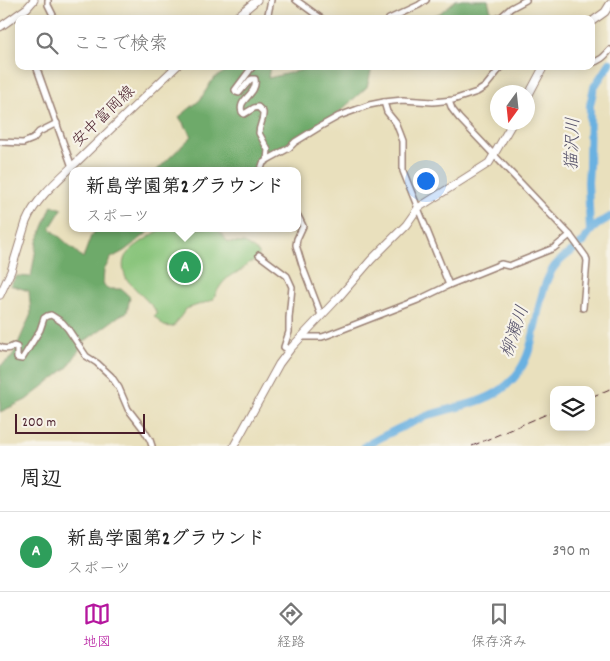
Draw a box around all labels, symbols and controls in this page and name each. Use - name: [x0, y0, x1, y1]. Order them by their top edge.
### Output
- search box: [15, 15, 595, 70]
- icon: search: [33, 29, 61, 57]
- text: ここで検索: [73, 32, 168, 59]
- street label: 安中富岡線: [67, 81, 141, 153]
- north arrow: [490, 85, 535, 130]
- water label: 猫沢川: [561, 117, 587, 171]
- popup: [69, 167, 301, 232]
- your location: [413, 168, 439, 194]
- text: 新島学園第2グラウンド: [86, 175, 284, 202]
- text: スポーツ: [86, 206, 150, 229]
- pin: A: [169, 248, 201, 286]
- water label: 柳瀬川: [495, 302, 537, 362]
- map controls: [550, 386, 595, 431]
- button: layers: [550, 386, 595, 431]
- scale bar: [15, 411, 145, 434]
- text: 200 m: [22, 413, 56, 433]
- text: 周辺: [20, 466, 62, 496]
- text: 新島学園第2グラウンド: [67, 527, 265, 554]
- text: A: [32, 540, 40, 563]
- text: 390 m: [552, 540, 590, 563]
- text: スポーツ: [67, 558, 131, 581]
- tab: 地図: [83, 600, 111, 653]
- tab: 経路: [277, 600, 305, 653]
- tab: 保存済み: [471, 600, 527, 653]

